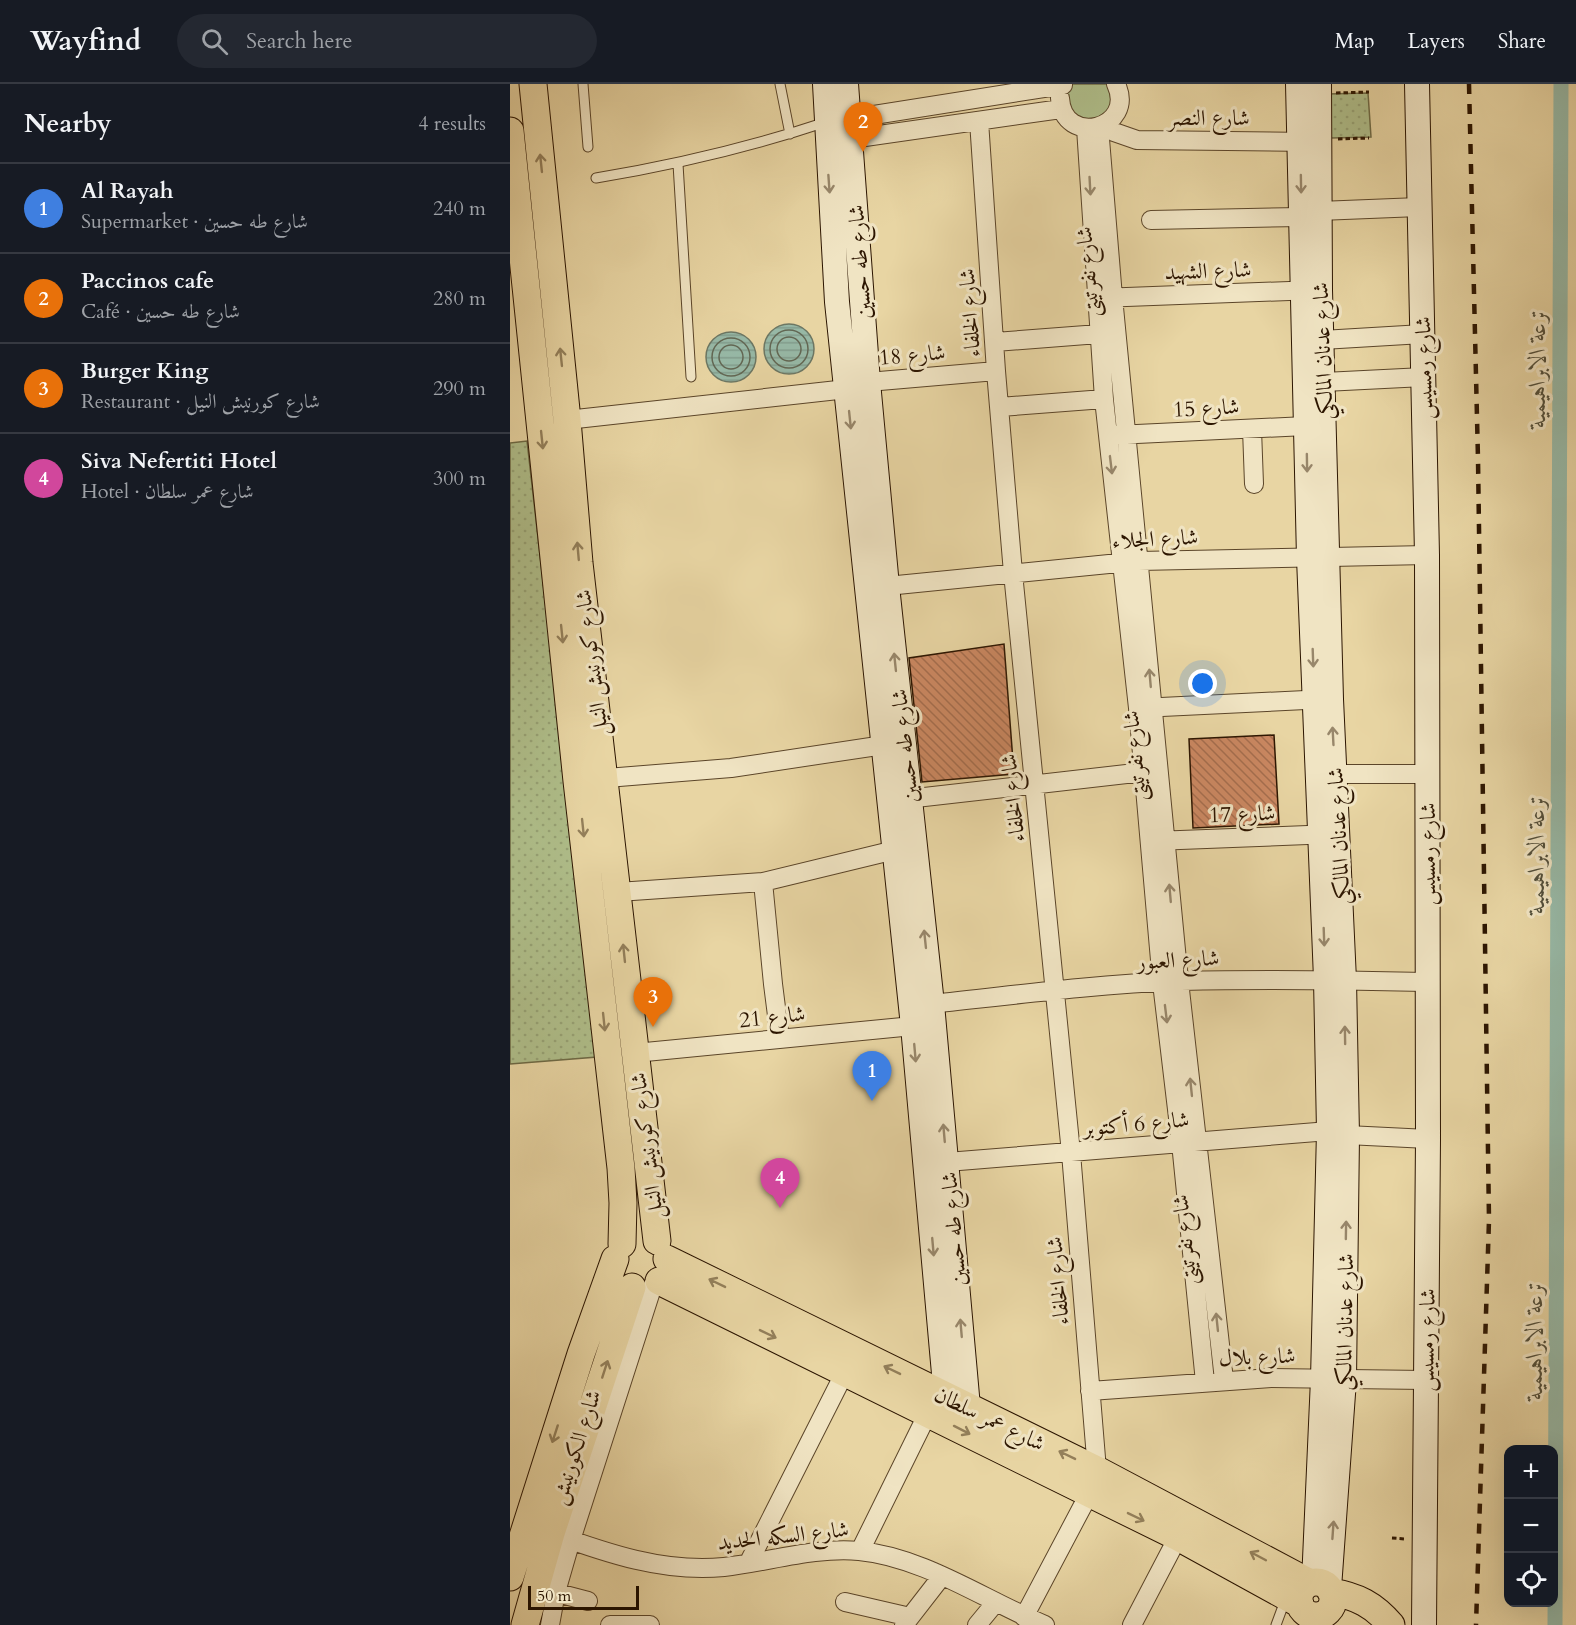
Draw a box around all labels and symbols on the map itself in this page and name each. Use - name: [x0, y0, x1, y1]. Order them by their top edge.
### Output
- pin: 2: [844, 103, 882, 152]
- street label: شارع النصر: [1166, 103, 1250, 136]
- one-way arrow: [535, 153, 546, 173]
- one-way arrow: [824, 174, 835, 194]
- one-way arrow: [1295, 174, 1307, 194]
- one-way arrow: [1084, 176, 1095, 196]
- street label: شارع طه حسين: [841, 204, 882, 320]
- street label: شارع نفرتيتى: [1069, 225, 1110, 319]
- street label: شارع الشهيد: [1164, 254, 1252, 291]
- street label: شارع الخلفاء: [952, 267, 991, 358]
- street label: شارع عدنان المالكي: [1306, 282, 1345, 420]
- water label: ترعة الابراهيمية: [1521, 308, 1554, 430]
- street label: شارع رمسيس: [1408, 316, 1443, 420]
- street label: شارع 18: [878, 337, 947, 376]
- one-way arrow: [555, 347, 566, 367]
- street label: شارع 15: [1172, 391, 1240, 428]
- one-way arrow: [845, 410, 856, 430]
- one-way arrow: [537, 430, 548, 449]
- one-way arrow: [1301, 453, 1312, 473]
- one-way arrow: [1106, 454, 1117, 474]
- street label: شارع الجلاء: [1111, 522, 1199, 559]
- one-way arrow: [573, 541, 584, 561]
- street label: شارع كورنيش النيل: [568, 588, 619, 738]
- one-way arrow: [557, 624, 568, 643]
- one-way arrow: [1307, 648, 1318, 668]
- one-way arrow: [889, 653, 900, 672]
- one-way arrow: [1144, 668, 1155, 688]
- your location: [1188, 669, 1217, 698]
- street label: شارع طه حسين: [884, 687, 929, 804]
- street label: شارع نفرتيتى: [1116, 709, 1157, 803]
- one-way arrow: [1327, 726, 1338, 746]
- street label: شارع الخلفاء: [993, 752, 1036, 844]
- street label: شارع عدنان المالكي: [1320, 766, 1363, 905]
- water label: ترعة الابراهيمية: [1520, 794, 1553, 916]
- street label: شارع 17: [1208, 798, 1276, 833]
- street label: شارع رمسيس: [1413, 802, 1446, 906]
- one-way arrow: [577, 817, 588, 837]
- one-way arrow: [1164, 883, 1175, 903]
- one-way arrow: [1319, 927, 1330, 947]
- one-way arrow: [919, 930, 930, 950]
- street label: شارع العبور: [1134, 943, 1220, 980]
- one-way arrow: [618, 944, 629, 964]
- pin: 3: [634, 978, 672, 1027]
- street label: شارع 21: [737, 999, 807, 1038]
- one-way arrow: [1160, 1003, 1171, 1023]
- one-way arrow: [599, 1011, 610, 1031]
- one-way arrow: [1340, 1026, 1351, 1046]
- one-way arrow: [910, 1043, 921, 1062]
- pin: 1: [852, 1052, 892, 1101]
- street label: شارع كورنيش النيل: [623, 1071, 674, 1221]
- one-way arrow: [1185, 1077, 1196, 1097]
- street label: شارع 6 أكتوبر: [1080, 1103, 1191, 1147]
- one-way arrow: [938, 1124, 949, 1144]
- pin: 4: [760, 1158, 800, 1208]
- street label: شارع طه حسين: [934, 1170, 977, 1287]
- street label: شارع نفرتيتى: [1165, 1193, 1208, 1287]
- one-way arrow: [1340, 1221, 1352, 1241]
- street label: شارع الخلفاء: [1039, 1235, 1080, 1326]
- one-way arrow: [928, 1237, 939, 1257]
- street label: شارع عدنان المالكي: [1329, 1253, 1366, 1391]
- one-way arrow: [708, 1277, 726, 1289]
- water label: ترعة الابراهيمية: [1518, 1280, 1551, 1402]
- street label: شارع رمسيس: [1411, 1288, 1446, 1392]
- one-way arrow: [1211, 1313, 1222, 1333]
- one-way arrow: [955, 1318, 966, 1338]
- one-way arrow: [759, 1329, 777, 1341]
- street label: شارع بلال: [1218, 1341, 1296, 1376]
- one-way arrow: [600, 1360, 611, 1378]
- one-way arrow: [883, 1363, 901, 1375]
- street label: شارع عمر سلطان: [928, 1379, 1050, 1461]
- street label: شارع الكورنيش: [543, 1386, 611, 1509]
- one-way arrow: [549, 1424, 560, 1443]
- one-way arrow: [952, 1425, 970, 1437]
- one-way arrow: [1058, 1449, 1076, 1461]
- one-way arrow: [1127, 1511, 1145, 1523]
- street label: شارع السكه الحديد: [716, 1514, 851, 1561]
- one-way arrow: [1328, 1520, 1339, 1540]
- one-way arrow: [1250, 1550, 1267, 1562]
- scale bar: [528, 1583, 639, 1610]

